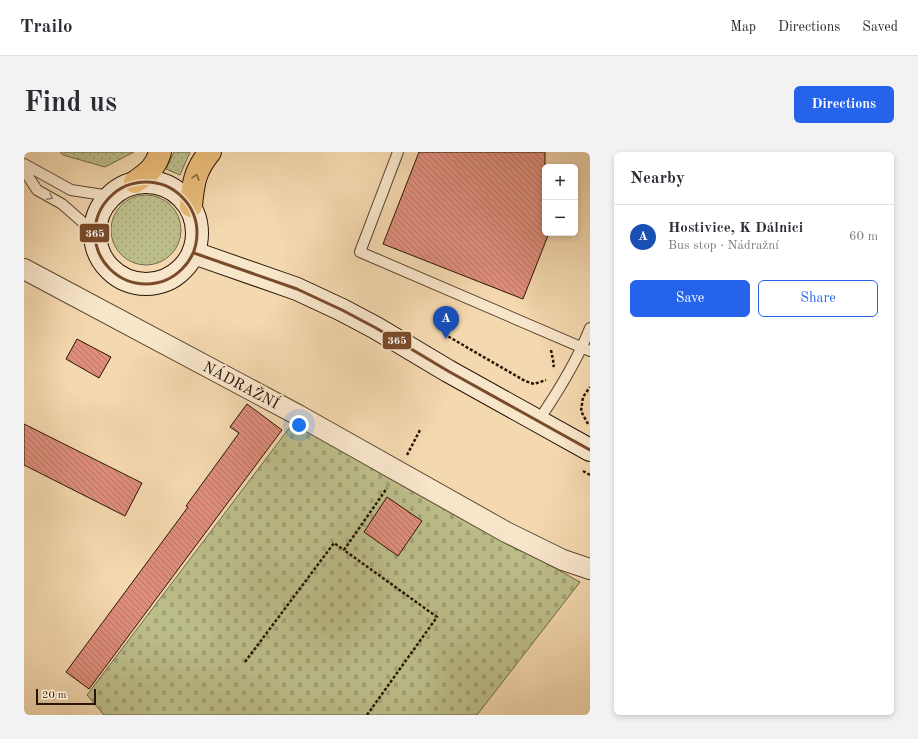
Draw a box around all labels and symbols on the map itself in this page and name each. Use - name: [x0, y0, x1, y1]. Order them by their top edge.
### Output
- one-way arrow: [191, 174, 200, 181]
- one-way arrow: [46, 193, 53, 200]
- line badge: 365: [79, 223, 110, 243]
- text: 365: [85, 229, 105, 240]
- pin: A: [433, 306, 459, 339]
- line badge: 365: [382, 331, 412, 350]
- text: 365: [387, 336, 407, 347]
- street label: NÁDRAŽNÍ: [200, 357, 282, 413]
- your location: [289, 415, 309, 435]
- scale bar: [36, 687, 96, 706]

